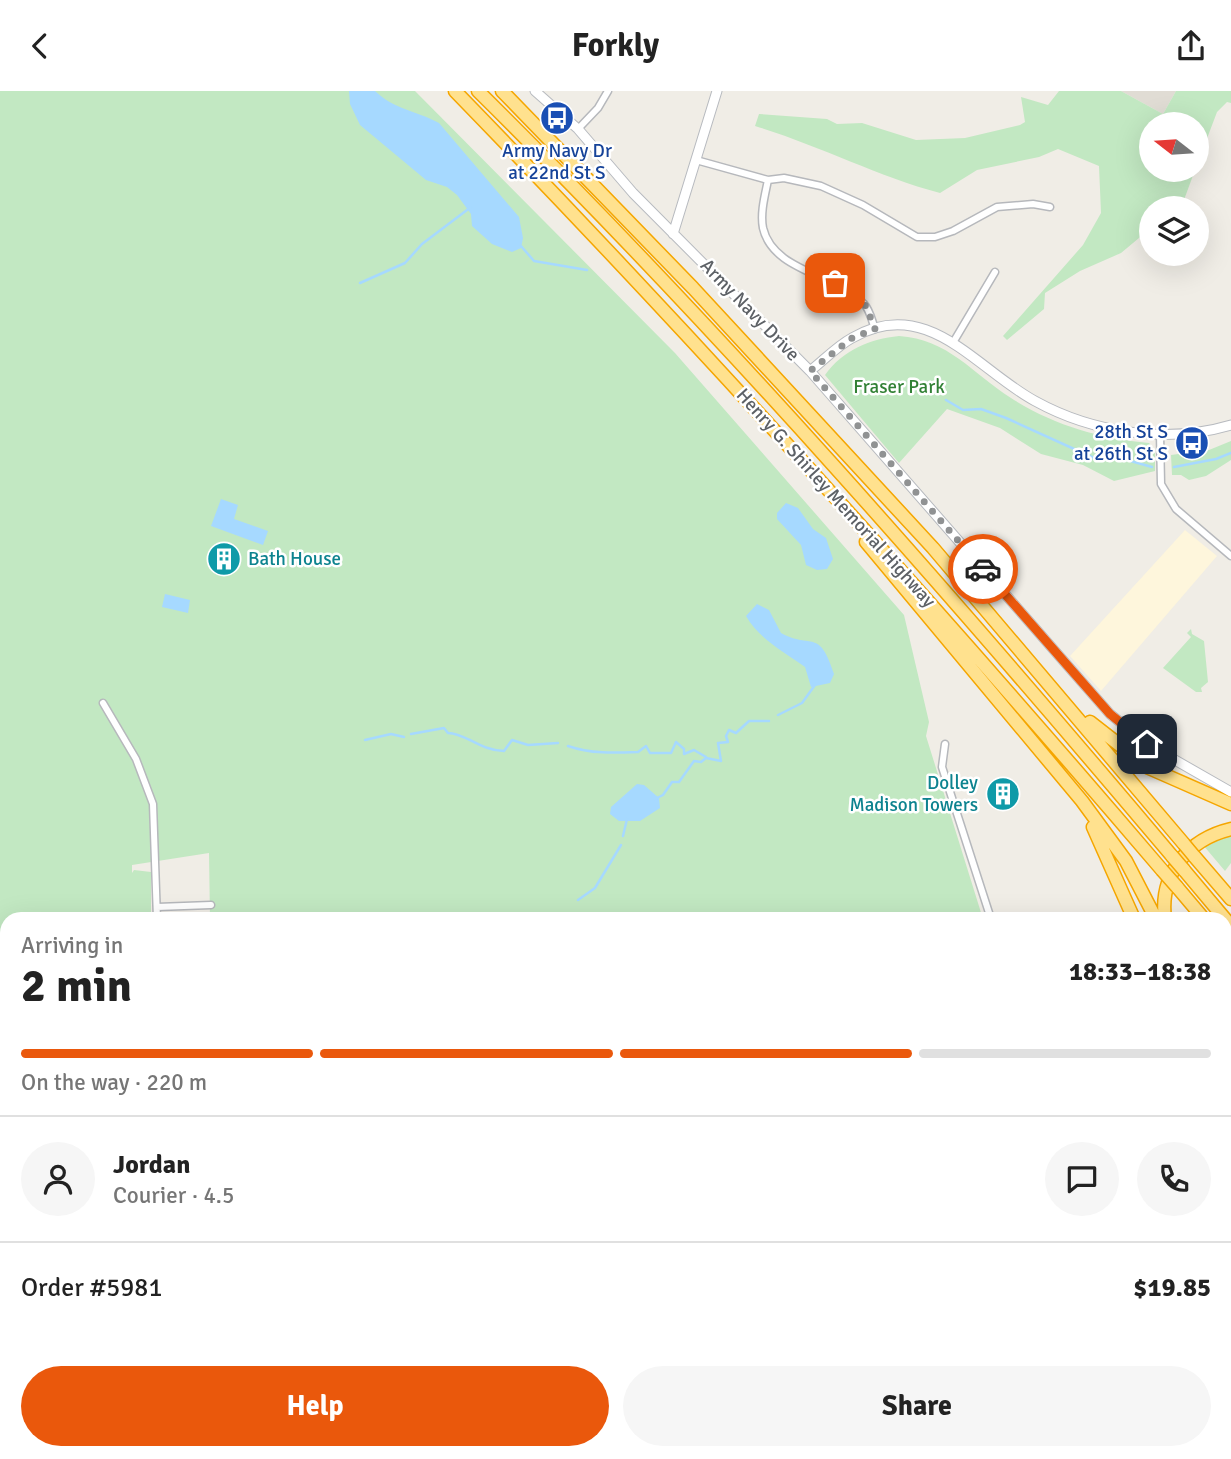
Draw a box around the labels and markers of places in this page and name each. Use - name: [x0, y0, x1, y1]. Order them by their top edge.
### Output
- bus stop icon: Army Navy Dr at 22nd St S: [538, 99, 576, 137]
- place label: Army Navy Dr at 22nd St S: [502, 139, 612, 185]
- pin: [805, 253, 865, 313]
- place label: 28th St S at 26th St S: [1074, 420, 1168, 466]
- bus stop icon: 28th St S at 26th St S: [1173, 424, 1211, 462]
- building icon: Bath House: [205, 540, 243, 578]
- place label: Bath House: [248, 547, 341, 571]
- pin: [1117, 714, 1177, 774]
- place label: Dolley Madison Towers: [849, 771, 978, 817]
- building icon: Dolley Madison Towers: [984, 775, 1022, 813]

